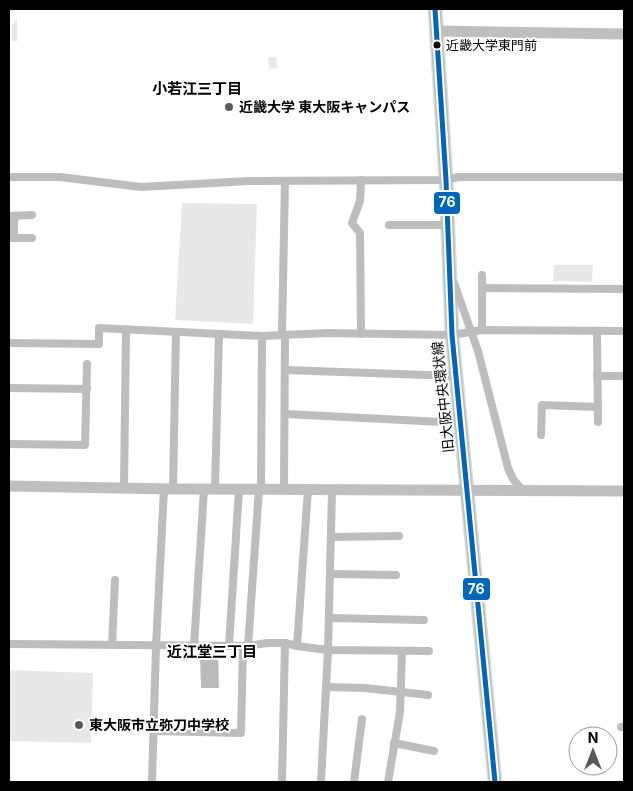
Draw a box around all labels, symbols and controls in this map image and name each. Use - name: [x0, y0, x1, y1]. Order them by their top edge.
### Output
- place label: 近畿大学東門前: [446, 37, 537, 53]
- marker: 近畿大学東門前: [432, 40, 442, 50]
- district label: 小若江三丁目: [152, 79, 242, 98]
- place label: 近畿大学 東大阪キャンパス: [239, 98, 410, 115]
- marker: 近畿大学 東大阪キャンパス: [223, 101, 235, 113]
- line badge: 76: [433, 191, 461, 215]
- text: 76: [438, 193, 456, 210]
- street label: 旧大阪中央環状線: [428, 340, 457, 454]
- line badge: 76: [462, 577, 491, 601]
- text: 76: [467, 580, 485, 597]
- district label: 近江堂三丁目: [167, 642, 257, 661]
- place label: 東大阪市立弥刀中学校: [89, 716, 229, 733]
- marker: 東大阪市立弥刀中学校: [73, 719, 85, 731]
- north arrow: [568, 726, 618, 776]
- text: N: [588, 729, 598, 746]

